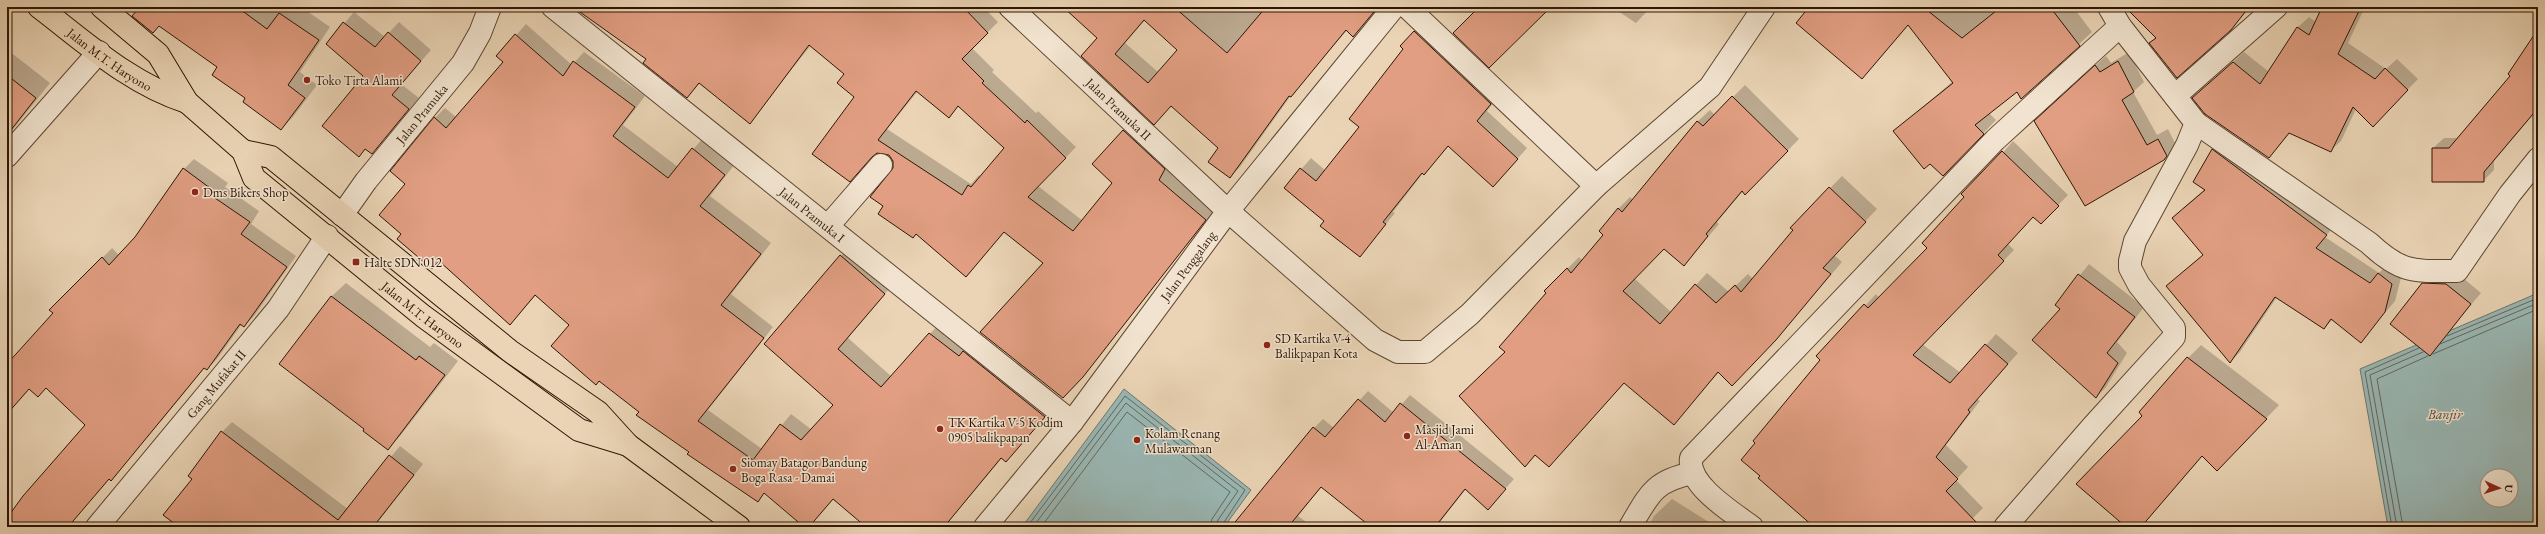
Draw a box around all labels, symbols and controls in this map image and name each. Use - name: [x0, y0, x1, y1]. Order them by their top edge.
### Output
- street label: Jalan M.T. Haryono: [63, 24, 155, 95]
- place label: Toko Tirta Alami: [315, 72, 402, 89]
- street label: Jalan Pramuka II: [1081, 74, 1155, 144]
- marker: Toko Tirta Alami: [302, 75, 312, 85]
- street label: Jalan Pramuka: [392, 80, 452, 148]
- street label: Jalan Pramuka I: [775, 183, 849, 247]
- place label: Dms Bikers Shop: [203, 184, 289, 201]
- marker: Dms Bikers Shop: [190, 187, 200, 197]
- street label: Jalan Penggalang: [1156, 227, 1220, 305]
- place label: Halte SDN 012: [364, 254, 443, 271]
- marker: Halte SDN 012: [351, 257, 361, 267]
- street label: Jalan M.T. Haryono: [377, 277, 467, 352]
- place label: SD Kartika V-4 Balikpapan Kota: [1275, 330, 1358, 362]
- marker: SD Kartika V-4 Balikpapan Kota: [1262, 340, 1272, 350]
- street label: Gang Mufakat II: [183, 346, 250, 422]
- water label: Banjir: [2427, 405, 2463, 423]
- place label: TK Kartika V-5 Kodim 0905 balikpapan: [948, 414, 1063, 446]
- place label: Masjid Jami Al-Aman: [1414, 421, 1474, 453]
- marker: TK Kartika V-5 Kodim 0905 balikpapan: [935, 424, 945, 434]
- place label: Kolam Renang Mulawarman: [1145, 425, 1220, 457]
- marker: Masjid Jami Al-Aman: [1402, 431, 1412, 441]
- marker: Kolam Renang Mulawarman: [1132, 435, 1142, 445]
- place label: Siomay Batagor Bandung Boga Rasa - Damai: [741, 454, 867, 486]
- marker: Siomay Batagor Bandung Boga Rasa - Damai: [728, 464, 738, 474]
- north arrow: [2479, 468, 2519, 508]
- text: U: [2502, 484, 2516, 494]

